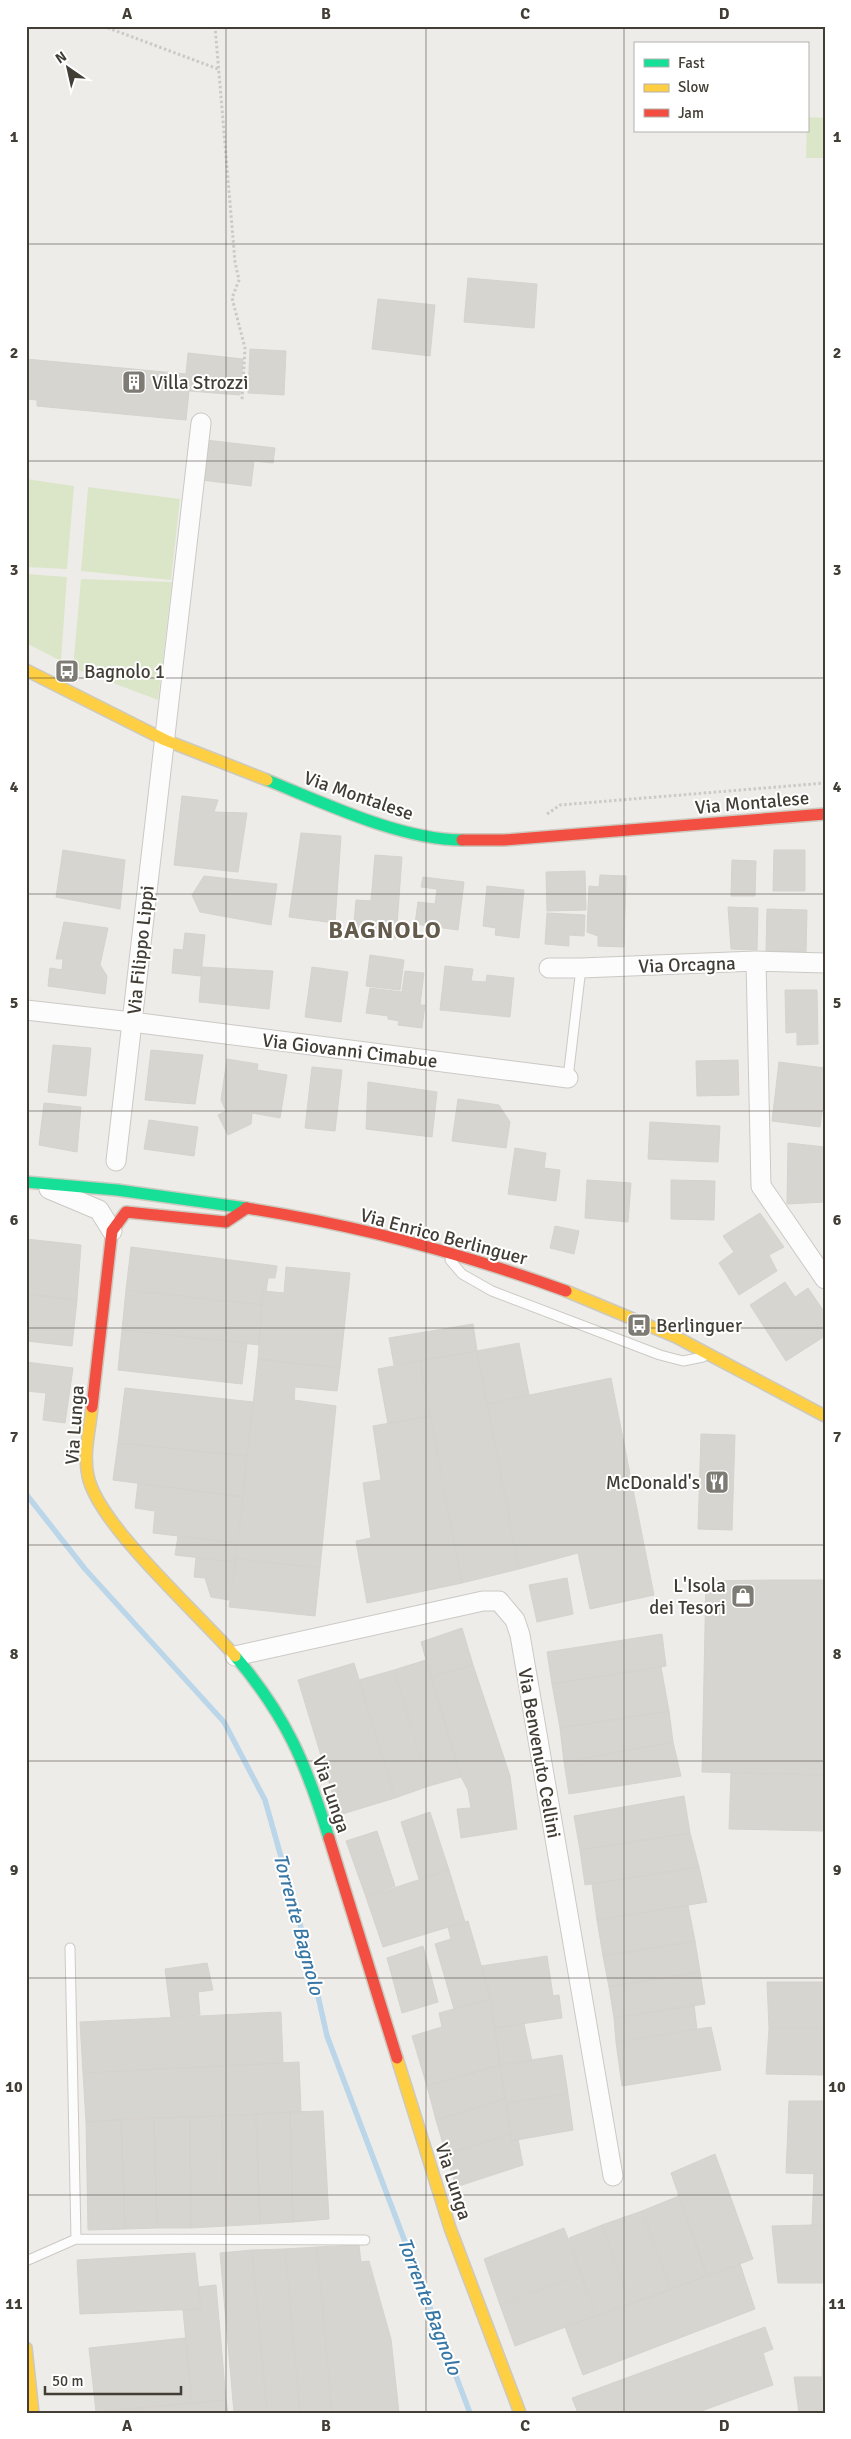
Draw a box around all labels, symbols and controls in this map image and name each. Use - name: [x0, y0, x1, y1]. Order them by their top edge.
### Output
- text: A: [122, 4, 133, 24]
- text: B: [321, 4, 331, 24]
- text: C: [520, 4, 530, 24]
- text: D: [719, 4, 730, 24]
- north arrow: [42, 42, 92, 92]
- legend: [634, 42, 808, 132]
- text: N: [52, 48, 70, 67]
- text: Fast: [678, 54, 705, 72]
- text: Slow: [678, 78, 709, 96]
- text: Jam: [678, 104, 704, 122]
- text: 1: [10, 127, 19, 147]
- text: 1: [833, 127, 842, 147]
- text: 2: [10, 343, 18, 363]
- text: 2: [833, 343, 841, 363]
- building icon: Villa Strozzi: [121, 369, 147, 395]
- place label: Villa Strozzi: [152, 371, 248, 395]
- text: 3: [10, 560, 18, 580]
- text: 3: [833, 560, 841, 580]
- bus stop icon: Bagnolo 1: [54, 658, 80, 684]
- place label: Bagnolo 1: [84, 660, 165, 684]
- street label: Via Montalese: [301, 766, 417, 826]
- text: 4: [10, 777, 19, 797]
- text: 4: [833, 777, 842, 797]
- street label: Via Montalese: [694, 786, 810, 820]
- street label: Via Filippo Lippi: [122, 884, 160, 1016]
- district label: BAGNOLO: [328, 915, 442, 945]
- street label: Via Orcagna: [638, 951, 736, 979]
- text: 5: [10, 993, 18, 1013]
- text: 5: [833, 993, 841, 1013]
- street label: Via Giovanni Cimabue: [261, 1028, 439, 1074]
- street label: Via Enrico Berlinguer: [357, 1203, 530, 1271]
- text: 6: [10, 1210, 19, 1230]
- text: 6: [833, 1210, 842, 1230]
- bus stop icon: Berlinguer: [626, 1312, 652, 1338]
- place label: Berlinguer: [656, 1314, 742, 1338]
- street label: Via Lunga: [60, 1384, 90, 1466]
- text: 7: [10, 1427, 19, 1447]
- text: 7: [833, 1427, 842, 1447]
- restaurant icon: McDonald's: [704, 1469, 730, 1495]
- place label: McDonald's: [606, 1471, 700, 1495]
- place label: L'Isola dei Tesori: [649, 1574, 726, 1620]
- shop icon: L'Isola dei Tesori: [730, 1583, 756, 1609]
- text: 8: [10, 1644, 19, 1664]
- text: 8: [833, 1644, 842, 1664]
- street label: Via Benvenuto Cellini: [512, 1666, 566, 1840]
- street label: Via Lunga: [307, 1753, 355, 1836]
- water label: Torrente Bagnolo: [268, 1851, 330, 1999]
- text: 9: [10, 1860, 19, 1880]
- text: 9: [833, 1860, 842, 1880]
- text: 10: [5, 2077, 23, 2097]
- text: 10: [828, 2077, 846, 2097]
- street label: Via Lunga: [429, 2140, 477, 2223]
- water label: Torrente Bagnolo: [392, 2234, 468, 2380]
- text: 11: [5, 2294, 23, 2314]
- text: 11: [828, 2294, 846, 2314]
- scale bar: [45, 2364, 181, 2396]
- text: 50 m: [52, 2372, 83, 2390]
- text: A: [122, 2416, 133, 2436]
- text: B: [321, 2416, 331, 2436]
- text: C: [520, 2416, 530, 2436]
- text: D: [719, 2416, 730, 2436]

